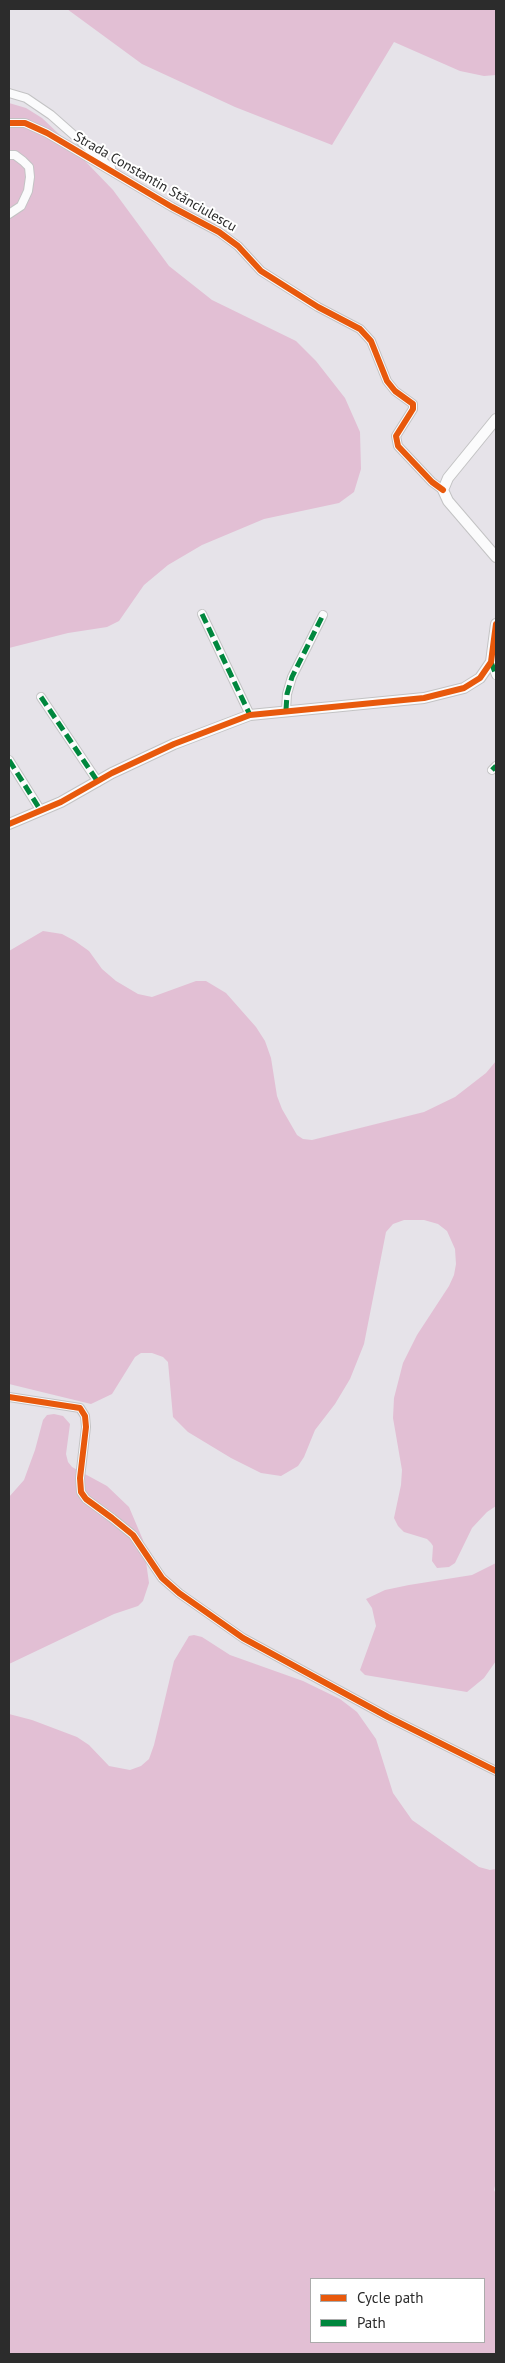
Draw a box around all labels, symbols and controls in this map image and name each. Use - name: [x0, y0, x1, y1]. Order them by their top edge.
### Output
- street label: Strada Constantin Stănciulescu: [71, 128, 239, 236]
- legend: [310, 2278, 485, 2343]
- text: Cycle path: [357, 2288, 423, 2307]
- text: Path: [357, 2313, 386, 2332]

